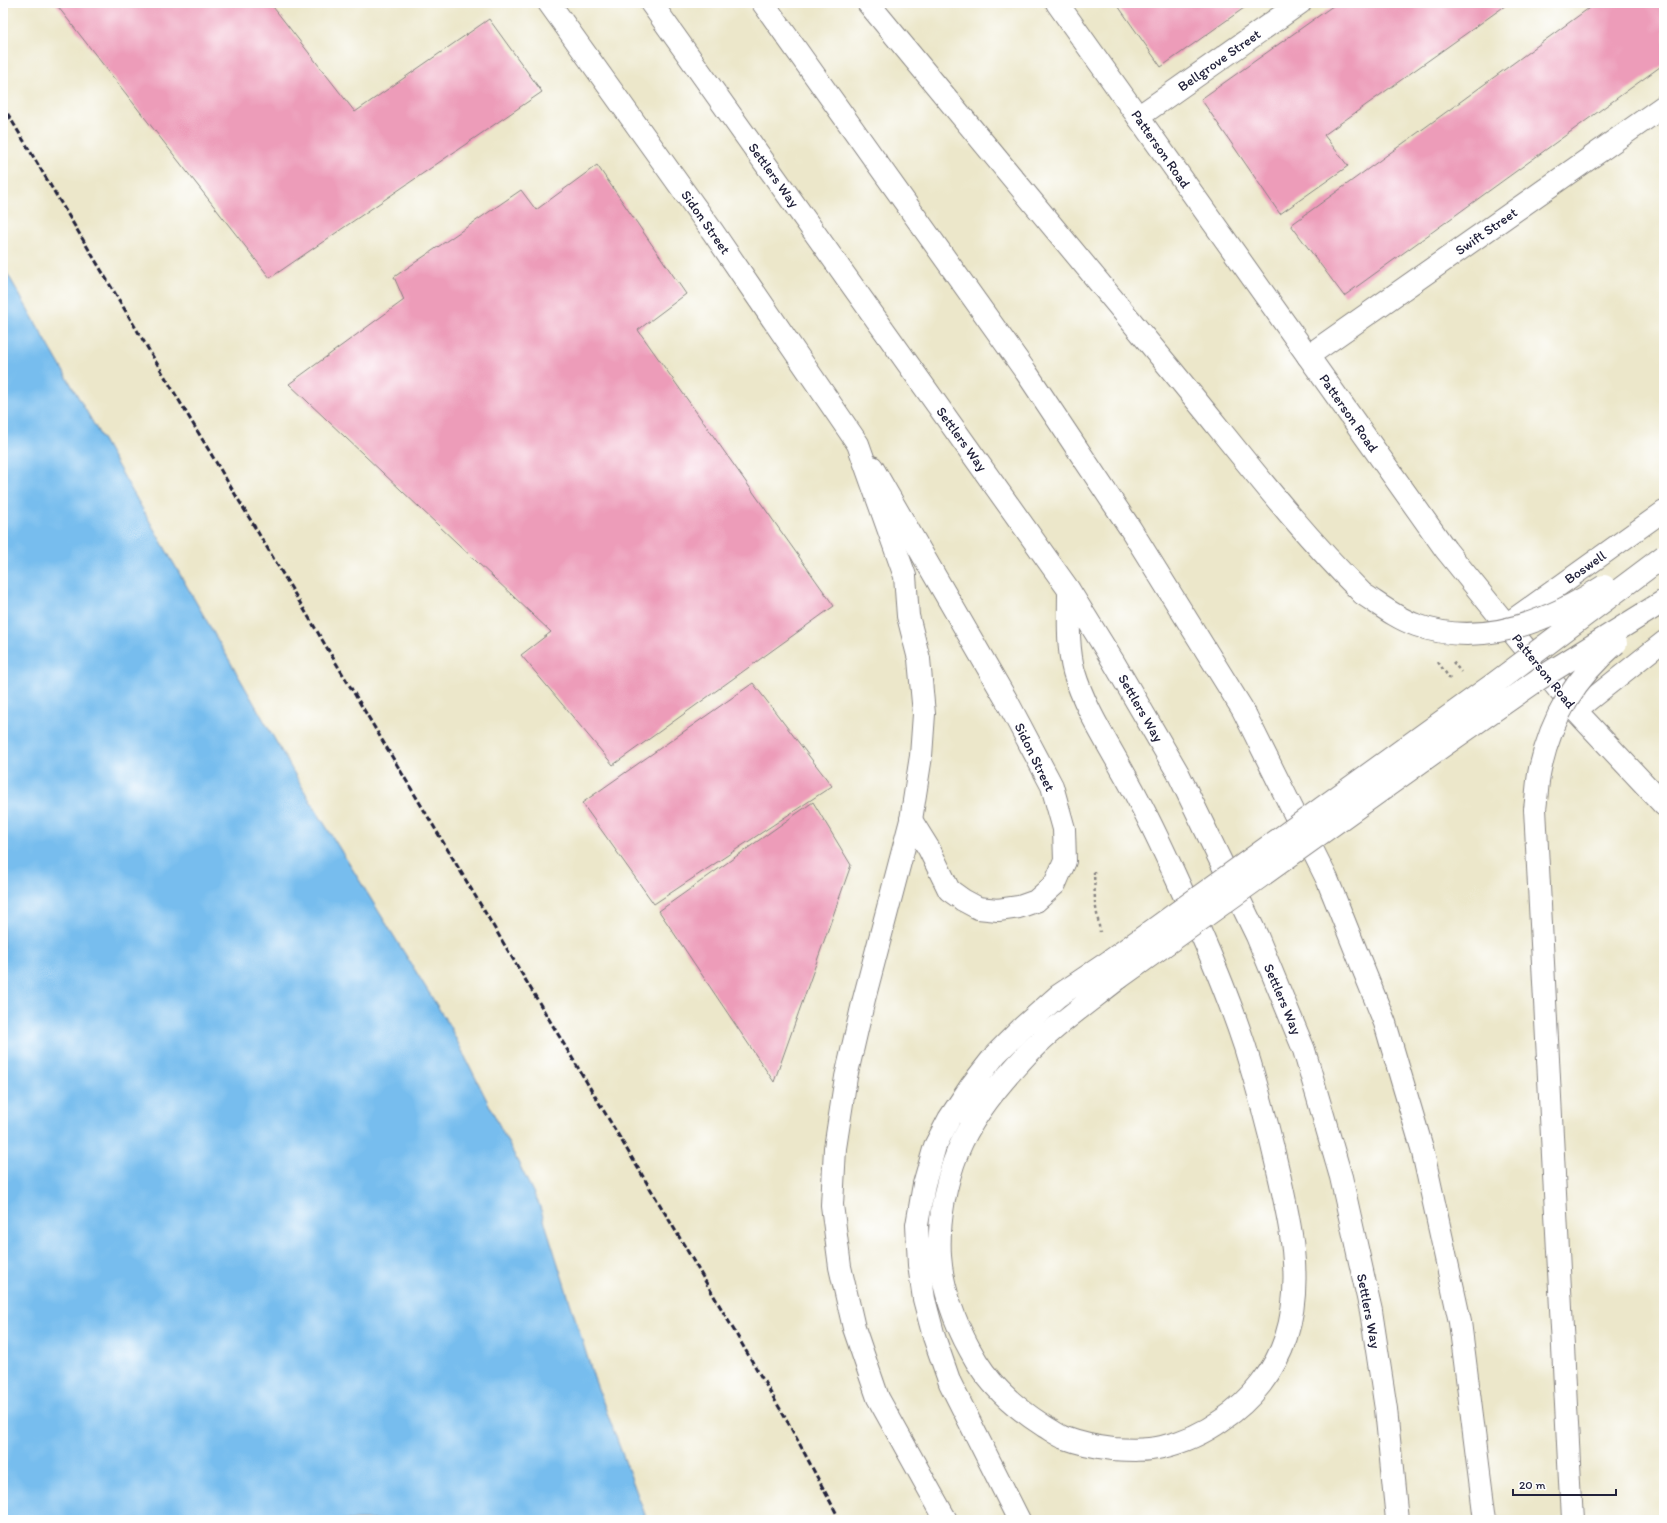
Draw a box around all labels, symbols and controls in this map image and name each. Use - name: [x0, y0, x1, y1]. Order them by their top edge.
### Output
- street label: Bellgrove Street: [1175, 26, 1264, 95]
- street label: Patterson Road: [1127, 107, 1194, 192]
- street label: Settlers Way: [744, 140, 803, 211]
- street label: Sidon Street: [677, 187, 734, 258]
- street label: Swift Street: [1452, 204, 1521, 259]
- street label: Patterson Road: [1315, 371, 1382, 456]
- street label: Settlers Way: [932, 404, 991, 475]
- street label: Boswell: [1561, 547, 1609, 588]
- street label: Patterson Road: [1508, 630, 1579, 712]
- street label: Settlers Way: [1114, 671, 1167, 746]
- street label: Sidon Street: [1011, 720, 1058, 794]
- street label: Settlers Way: [1260, 961, 1305, 1038]
- street label: Settlers Way: [1353, 1272, 1384, 1350]
- scale bar: [1513, 1471, 1616, 1497]
- text: 20 m: [1519, 1478, 1546, 1492]

